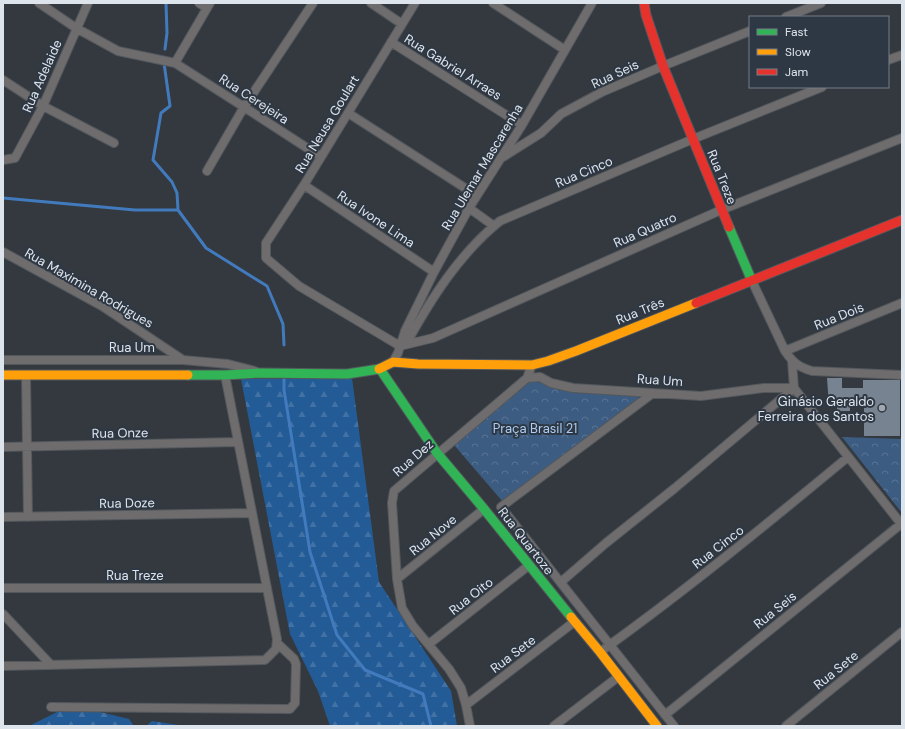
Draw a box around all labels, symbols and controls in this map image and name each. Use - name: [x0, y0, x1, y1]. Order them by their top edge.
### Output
- legend: [749, 16, 889, 88]
- text: Fast: [785, 24, 808, 40]
- street label: Rua Gabriel Arraes: [401, 30, 505, 104]
- street label: Rua Adelaide: [18, 37, 66, 115]
- text: Slow: [785, 44, 811, 60]
- street label: Rua Seis: [589, 56, 641, 92]
- text: Jam: [785, 64, 808, 80]
- street label: Rua Cerejeira: [216, 70, 292, 128]
- street label: Rua Neusa Goulart: [291, 72, 363, 176]
- street label: Rua Ulemar Mascarenha: [438, 101, 526, 233]
- street label: Rua Treze: [703, 147, 741, 207]
- street label: Rua Cinco: [553, 152, 616, 192]
- street label: Rua Ivone Lima: [334, 187, 418, 251]
- street label: Rua Quatro: [611, 208, 680, 251]
- street label: Rua Maximina Rodrigues: [22, 244, 156, 332]
- street label: Rua Três: [613, 294, 667, 328]
- street label: Rua Dois: [812, 298, 866, 334]
- street label: Rua Um: [109, 339, 155, 356]
- street label: Rua Um: [637, 370, 683, 390]
- place label: Ginásio Geraldo Ferreira dos Santos: [758, 393, 874, 425]
- marker: Ginásio Geraldo Ferreira dos Santos: [877, 403, 887, 413]
- park label: Praça Brasil 21: [493, 420, 577, 437]
- street label: Rua Onze: [92, 424, 148, 442]
- street label: Rua Dez: [389, 436, 437, 480]
- street label: Rua Doze: [99, 494, 155, 512]
- street label: Rua Quartoze: [494, 504, 558, 578]
- street label: Rua Nove: [406, 511, 460, 559]
- street label: Rua Cinco: [689, 521, 747, 572]
- street label: Rua Treze: [106, 567, 164, 584]
- street label: Rua Oito: [445, 573, 497, 619]
- street label: Rua Seis: [750, 588, 800, 632]
- street label: Rua Sete: [487, 631, 539, 677]
- street label: Rua Sete: [810, 647, 862, 693]

